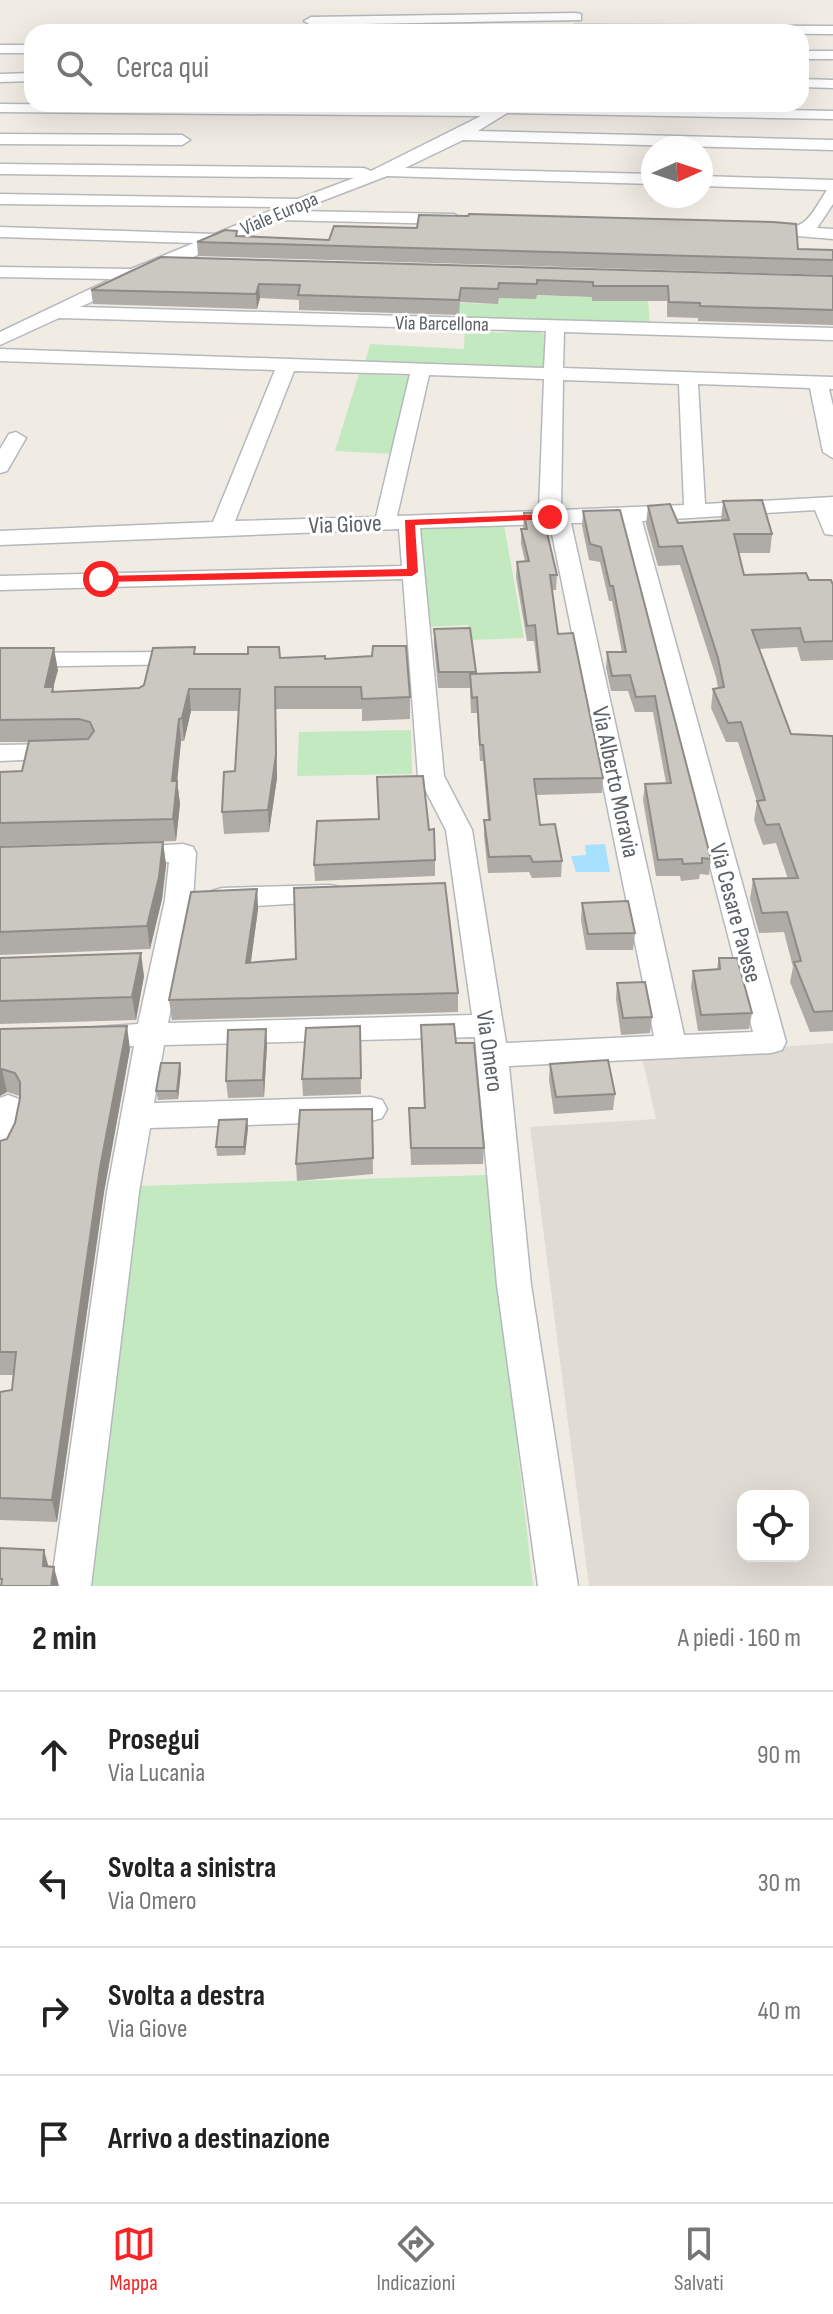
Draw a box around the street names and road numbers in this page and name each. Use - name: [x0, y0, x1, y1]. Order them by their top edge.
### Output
- street label: Viale Europa: [237, 187, 322, 241]
- street label: Via Barcellona: [395, 311, 489, 337]
- street label: Via Giove: [308, 509, 382, 540]
- street label: Via Alberto Moravia: [585, 704, 646, 860]
- street label: Via Cesare Pavese: [703, 840, 768, 986]
- street label: Via Omero: [469, 1009, 510, 1094]

